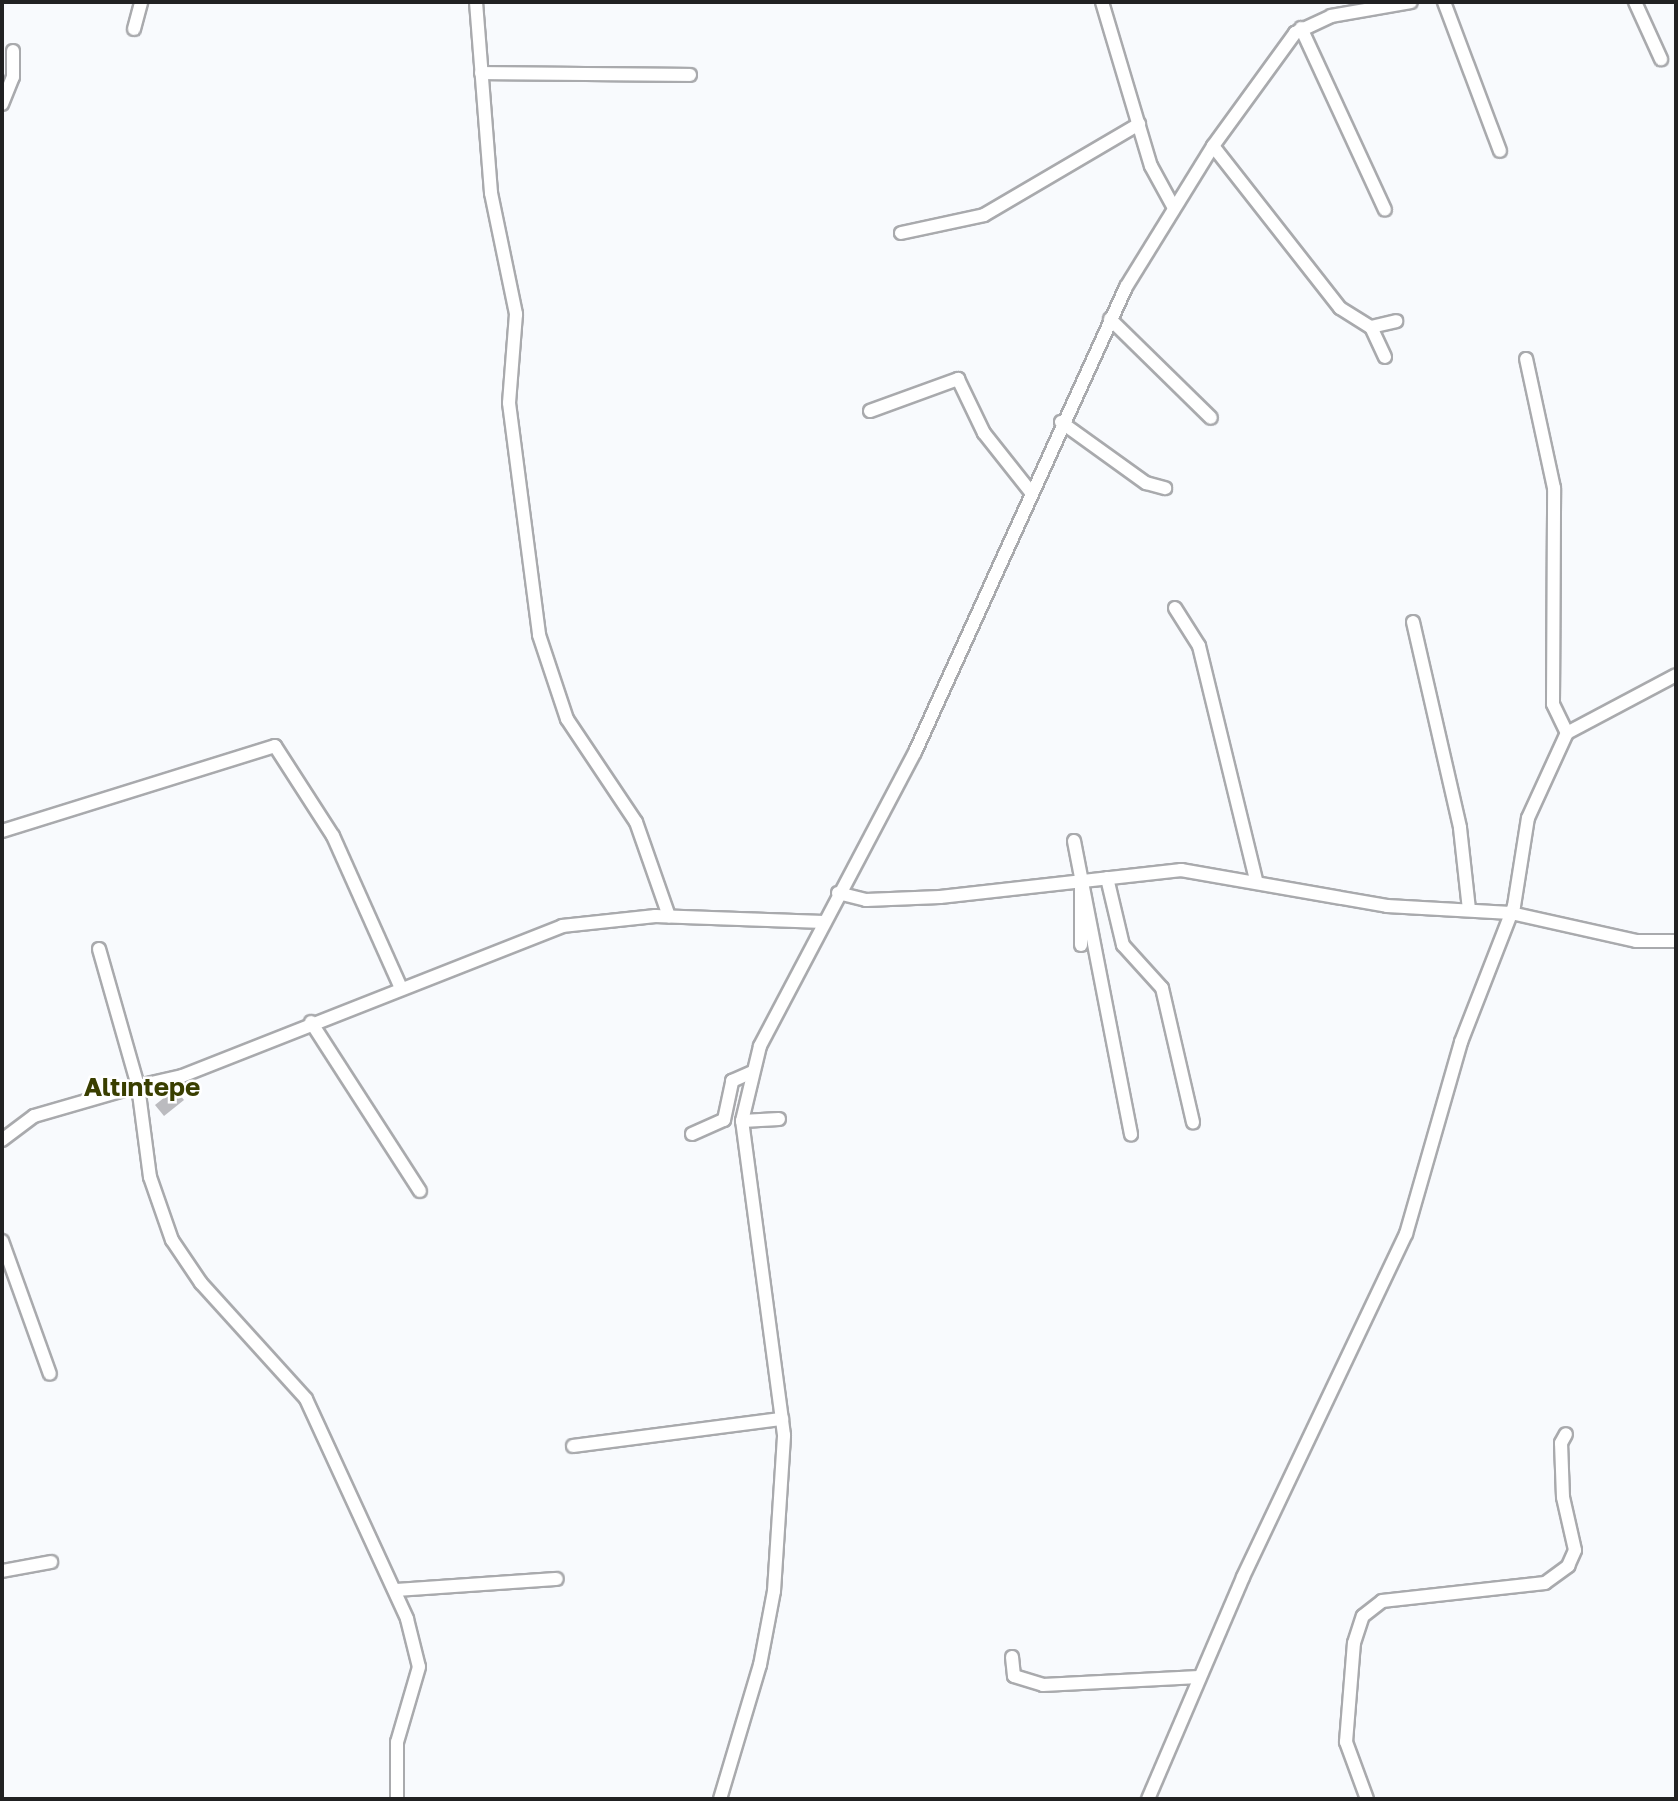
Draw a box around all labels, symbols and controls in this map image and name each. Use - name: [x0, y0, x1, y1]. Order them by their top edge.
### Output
- district label: Altıntepe: [84, 1071, 200, 1103]

